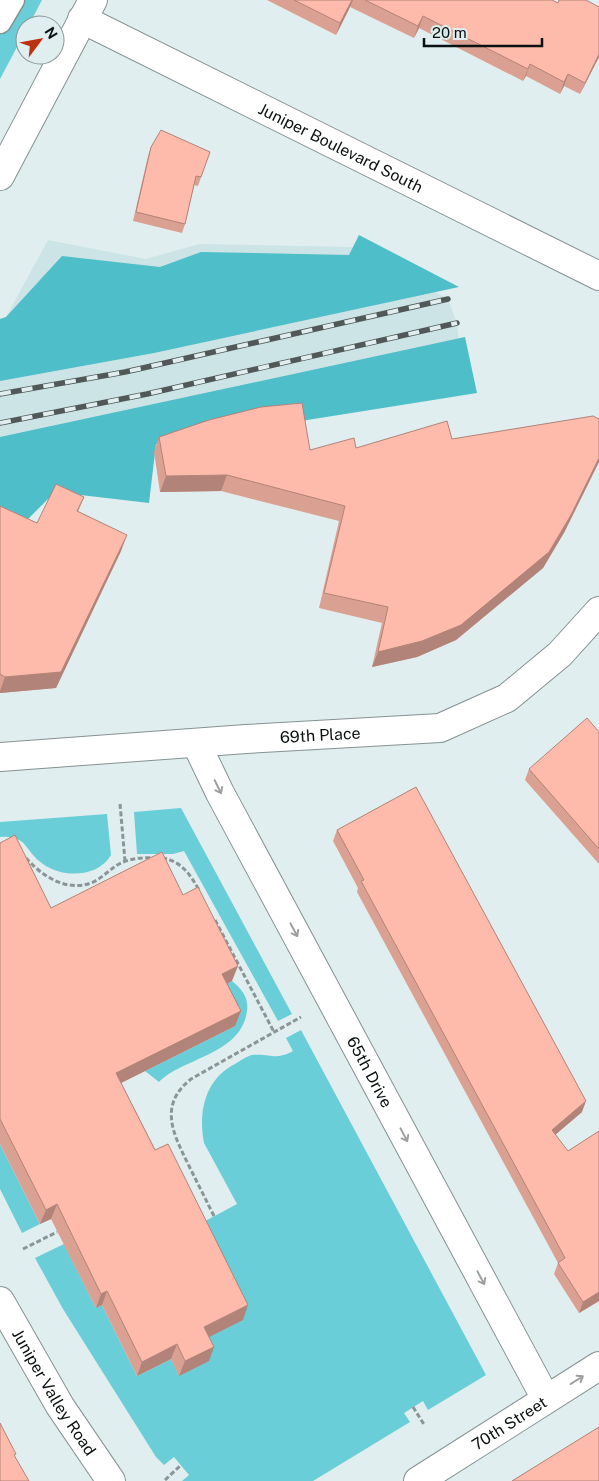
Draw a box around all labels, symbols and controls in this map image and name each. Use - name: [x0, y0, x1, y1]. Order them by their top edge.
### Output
- north arrow: [15, 15, 65, 65]
- scale bar: [424, 15, 542, 47]
- text: N: [41, 24, 61, 42]
- text: 20 m: [432, 24, 467, 41]
- street label: Juniper Boulevard South: [255, 99, 426, 197]
- street label: 69th Place: [279, 724, 361, 747]
- one-way arrow: [213, 779, 223, 794]
- one-way arrow: [289, 923, 299, 938]
- street label: 65th Drive: [343, 1033, 396, 1111]
- one-way arrow: [399, 1128, 409, 1143]
- one-way arrow: [476, 1271, 486, 1286]
- street label: Juniper Valley Road: [8, 1326, 100, 1459]
- one-way arrow: [570, 1374, 584, 1385]
- street label: 70th Street: [468, 1393, 550, 1454]

